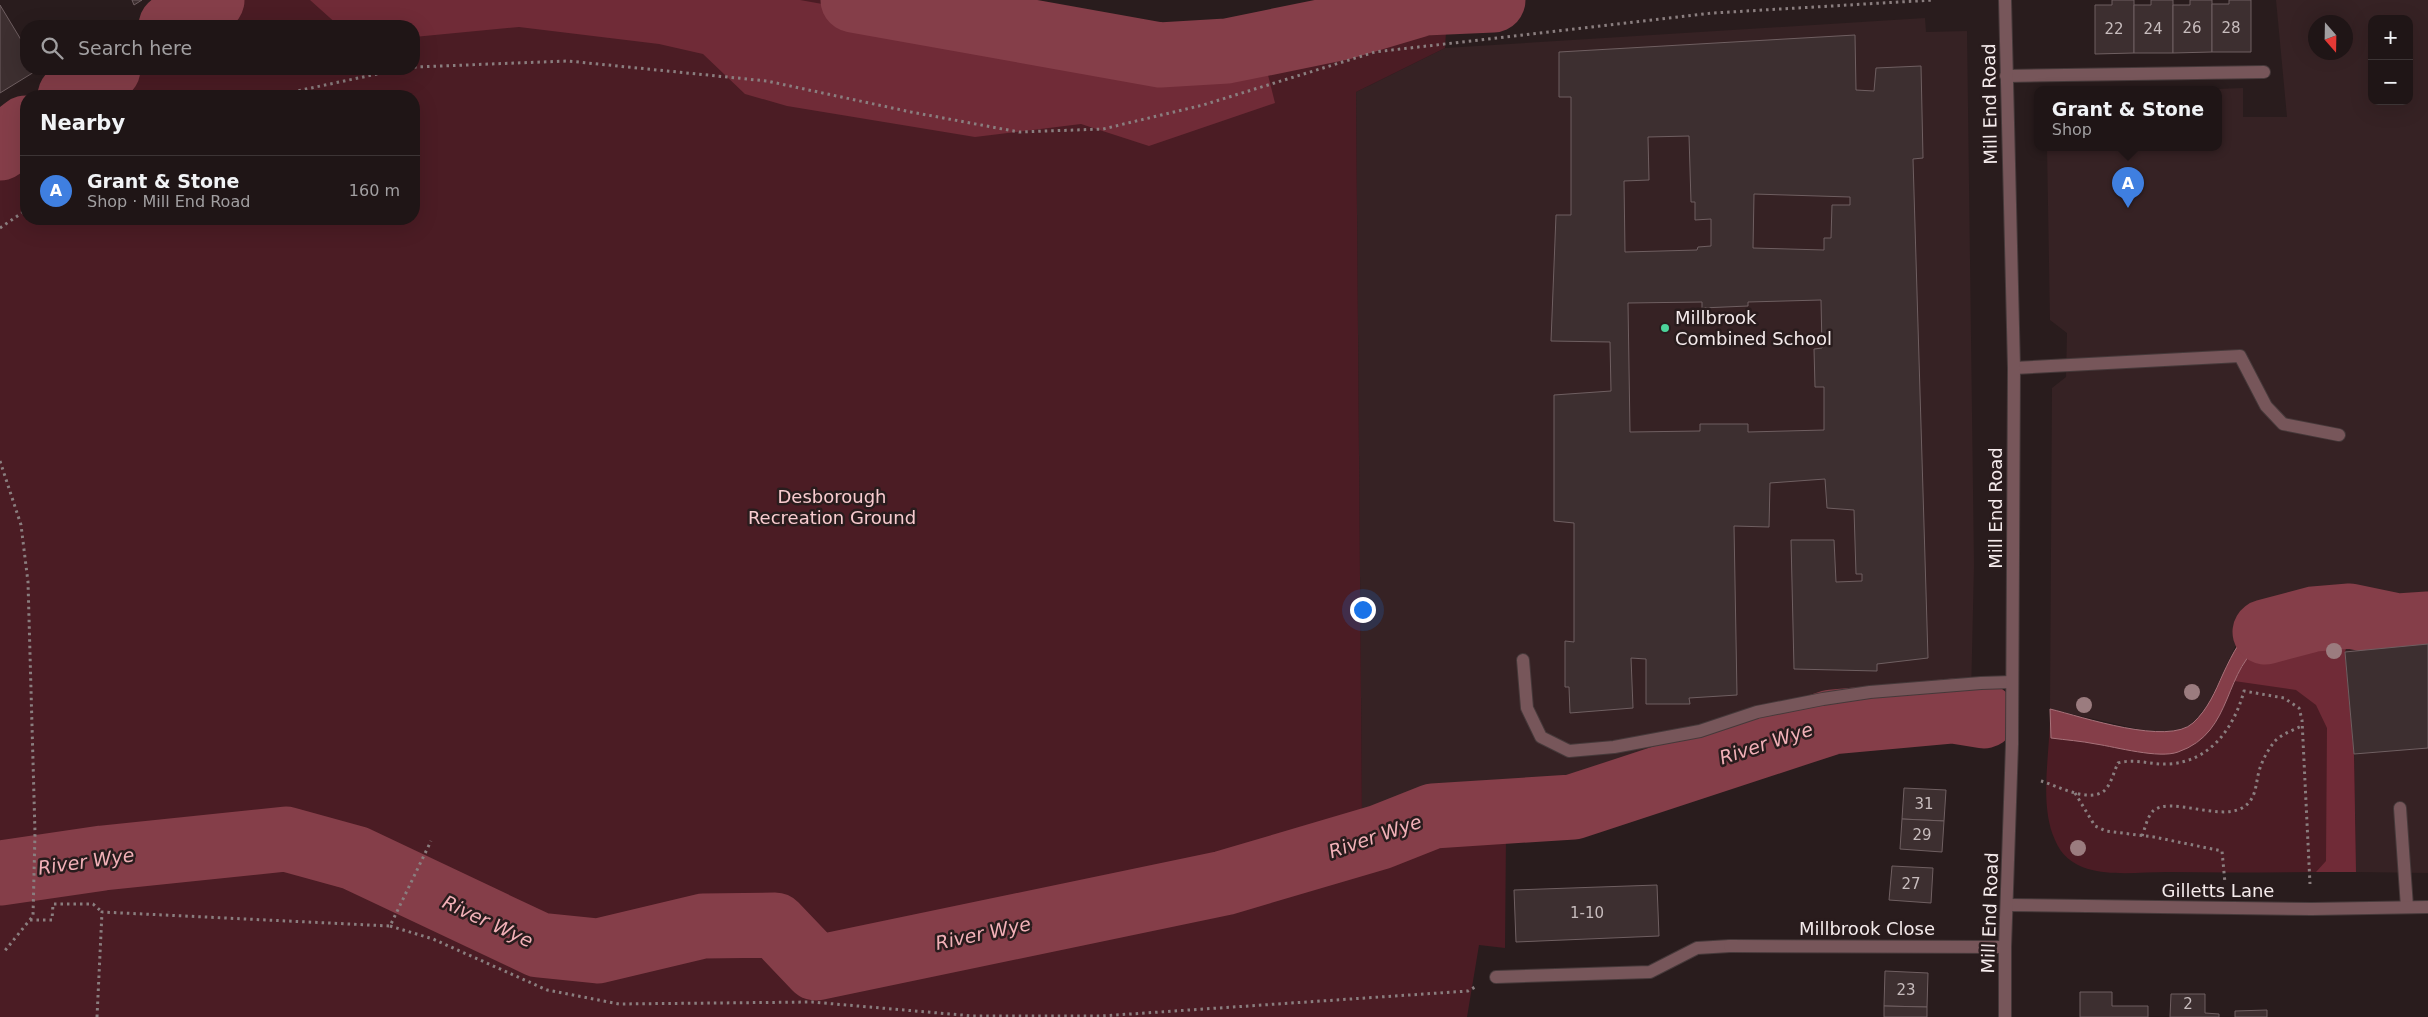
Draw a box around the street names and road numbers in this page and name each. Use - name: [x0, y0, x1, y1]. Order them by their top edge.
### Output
- street label: Mill End Road: [1978, 43, 2001, 165]
- street label: Mill End Road: [1985, 447, 2006, 569]
- street label: Mill End Road: [1977, 852, 2002, 974]
- street label: Gilletts Lane: [2162, 880, 2274, 901]
- street label: Millbrook Close: [1799, 918, 1935, 939]

